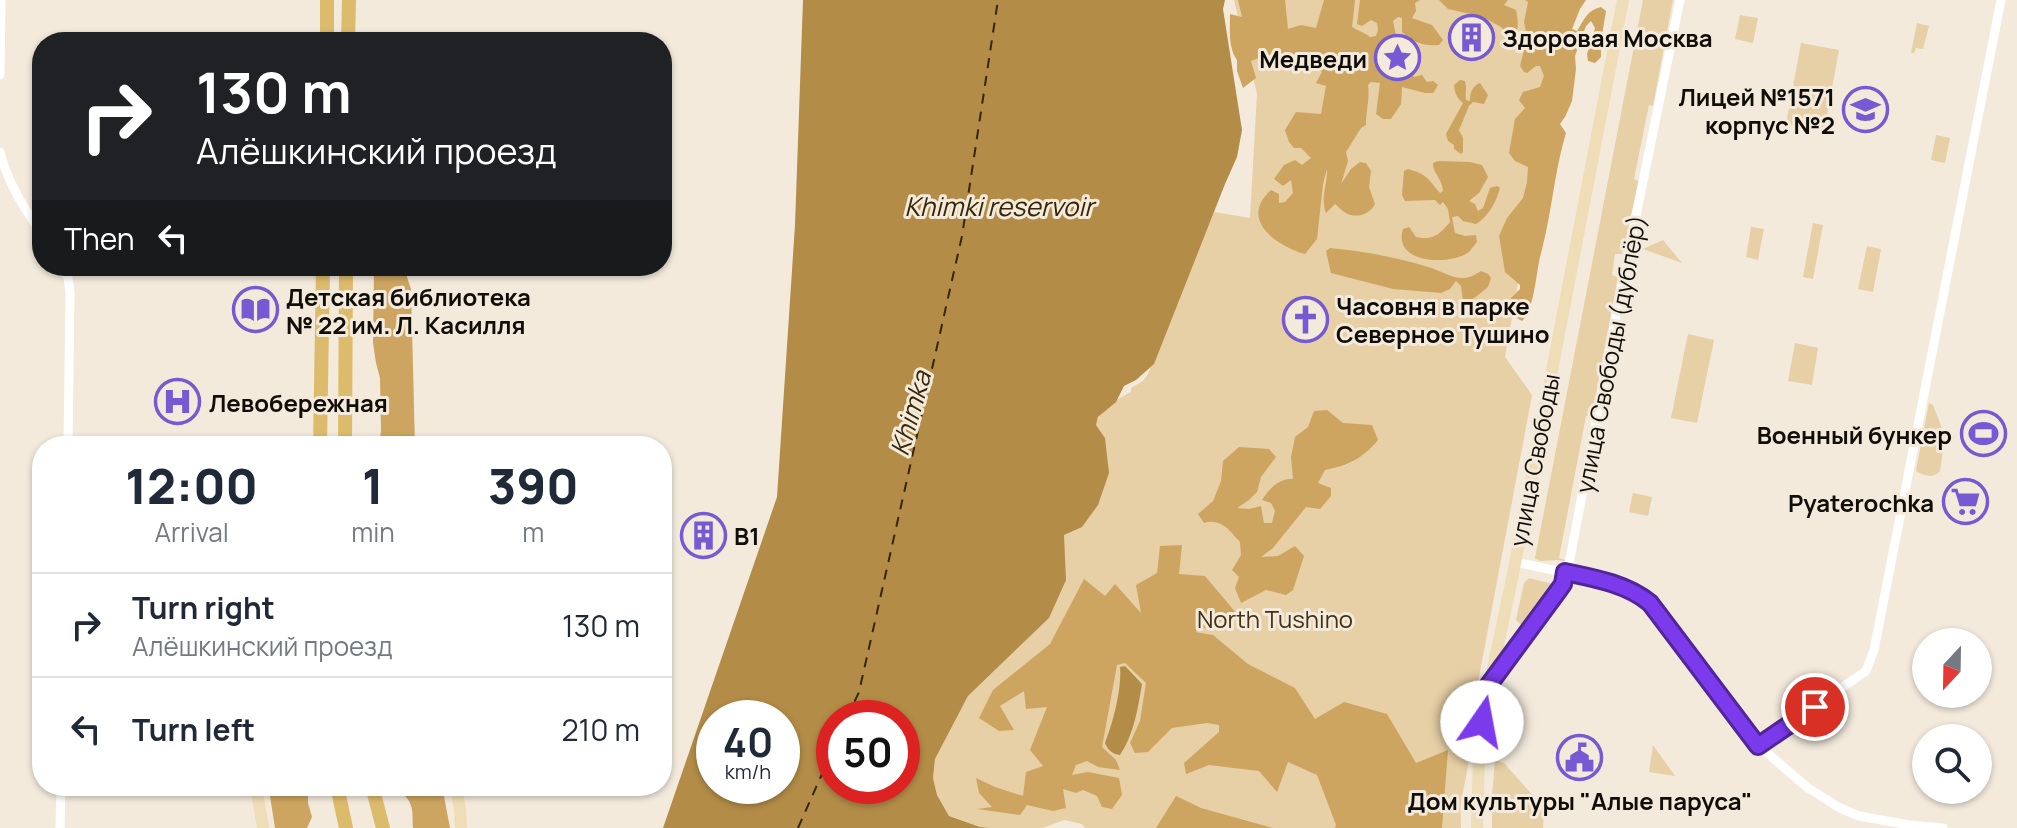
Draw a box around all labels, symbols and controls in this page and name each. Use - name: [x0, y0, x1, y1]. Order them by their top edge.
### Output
- building icon: Здоровая Москва: [1447, 13, 1495, 61]
- place label: Здоровая Москва: [1502, 21, 1713, 54]
- place icon: Медведи: [1374, 34, 1422, 82]
- place label: Медведи: [1259, 42, 1367, 75]
- text: 130 m: [196, 53, 352, 130]
- icon: right: [64, 64, 168, 168]
- place label: Лицей №1571 корпус №2: [1679, 80, 1835, 141]
- school or university icon: Лицей №1571 корпус №2: [1842, 86, 1890, 134]
- text: Алёшкинский проезд: [196, 126, 557, 175]
- water label: Khimki reservoir: [904, 188, 1097, 224]
- street label: улица Свободы (дублёр): [1567, 212, 1653, 496]
- icon: left: [151, 216, 195, 260]
- text: Then: [64, 218, 135, 259]
- place label: Детская библиотека № 22 им. Л. Касилля: [286, 280, 531, 341]
- library icon: Детская библиотека № 22 им. Л. Касилля: [231, 286, 279, 334]
- place label: Часовня в парке Северное Тушино: [1336, 289, 1549, 350]
- church icon: Часовня в парке Северное Тушино: [1281, 295, 1329, 343]
- water label: Khimka: [881, 365, 940, 459]
- street label: улица Свободы: [1501, 371, 1567, 549]
- hospital icon: Левобережная: [154, 378, 202, 426]
- place label: Левобережная: [209, 386, 388, 419]
- sports icon: Военный бункер: [1959, 410, 2007, 458]
- place label: Военный бункер: [1757, 418, 1952, 451]
- text: 12:00: [125, 453, 258, 518]
- text: 1: [362, 453, 384, 518]
- text: 390: [488, 453, 579, 518]
- supermarket icon: Pyaterochka: [1941, 478, 1989, 526]
- place label: Pyaterochka: [1788, 486, 1934, 519]
- building icon: B1: [679, 511, 727, 559]
- text: Arrival: [154, 514, 229, 550]
- text: min: [351, 514, 395, 550]
- text: m: [522, 514, 544, 550]
- place label: B1: [734, 519, 760, 552]
- text: Turn right: [132, 587, 275, 628]
- park label: North Tushino: [1197, 602, 1353, 635]
- icon: right: [64, 603, 108, 647]
- text: 130 m: [562, 605, 640, 646]
- text: Алёшкинский проезд: [132, 628, 392, 664]
- north arrow: [1912, 628, 1992, 708]
- map controls: [1912, 628, 1992, 804]
- pin: [1781, 673, 1849, 741]
- position arrow: [1440, 680, 1524, 764]
- icon: arrive: [1793, 685, 1837, 729]
- speed limit sign: 50: [816, 700, 920, 804]
- icon: left: [64, 707, 108, 751]
- text: Turn left: [132, 709, 255, 750]
- text: 210 m: [561, 709, 640, 750]
- text: 40: [723, 714, 773, 769]
- button: search: [1912, 724, 1992, 804]
- public building icon: Дом культуры "Алые паруса": [1556, 734, 1604, 782]
- text: km/h: [725, 758, 771, 785]
- place label: Дом культуры "Алые паруса": [1408, 784, 1752, 817]

